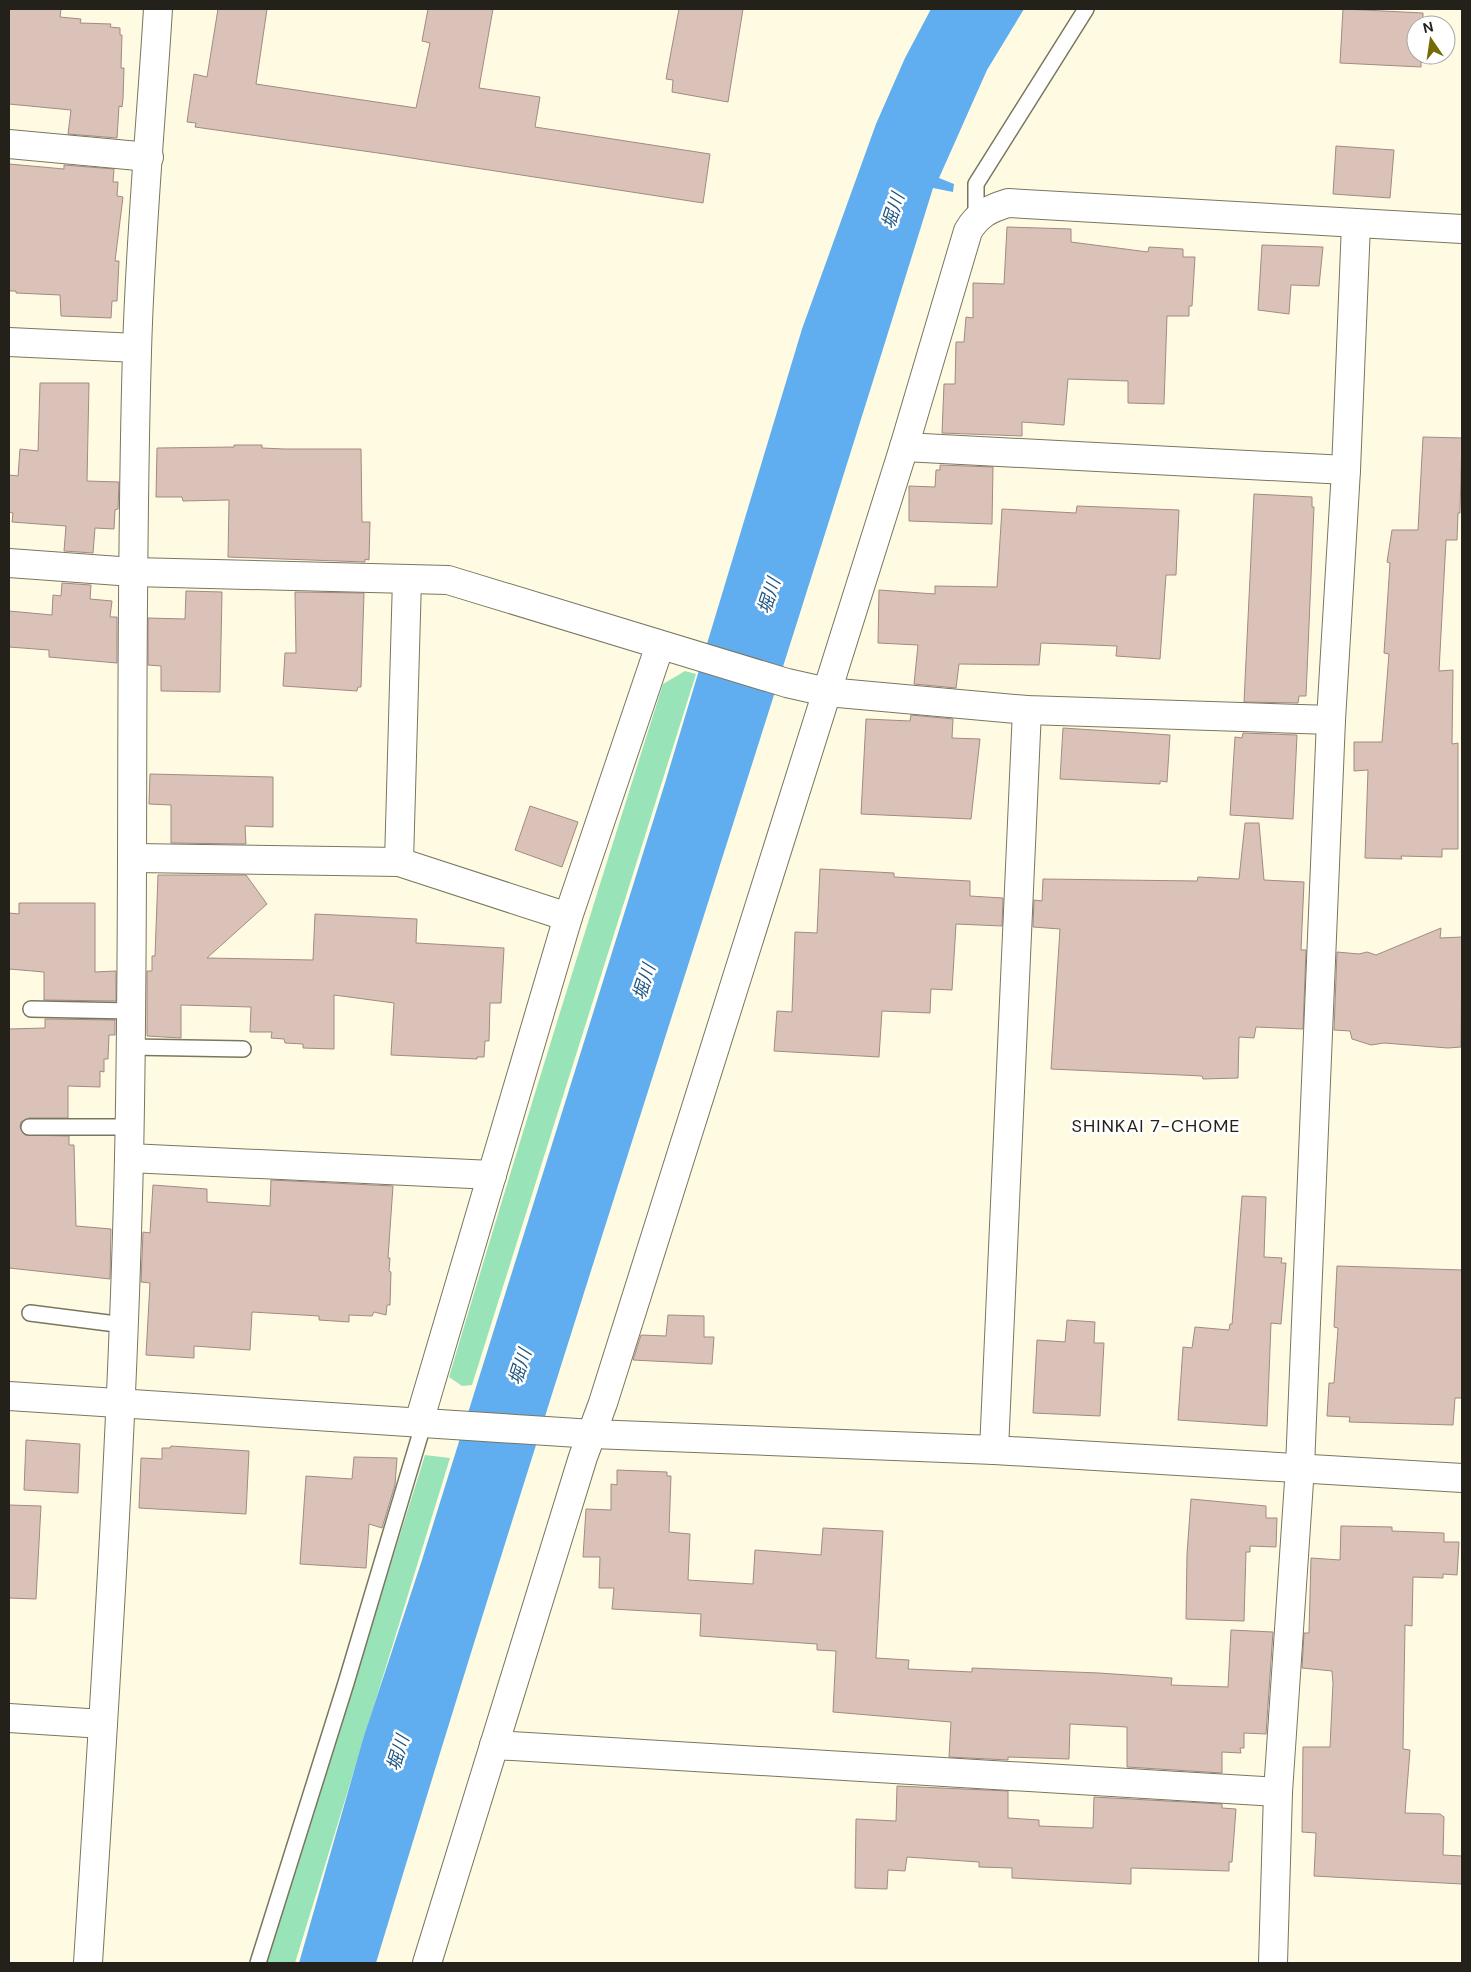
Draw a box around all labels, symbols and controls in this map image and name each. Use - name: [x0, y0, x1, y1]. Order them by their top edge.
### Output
- north arrow: [1406, 15, 1456, 65]
- text: N: [1421, 17, 1435, 37]
- water label: 堀川: [876, 188, 911, 232]
- water label: 堀川: [752, 573, 787, 617]
- water label: 堀川: [627, 959, 662, 1003]
- district label: SHINKAI 7-CHOME: [1072, 1114, 1240, 1138]
- water label: 堀川: [503, 1344, 538, 1388]
- water label: 堀川: [381, 1730, 415, 1774]

